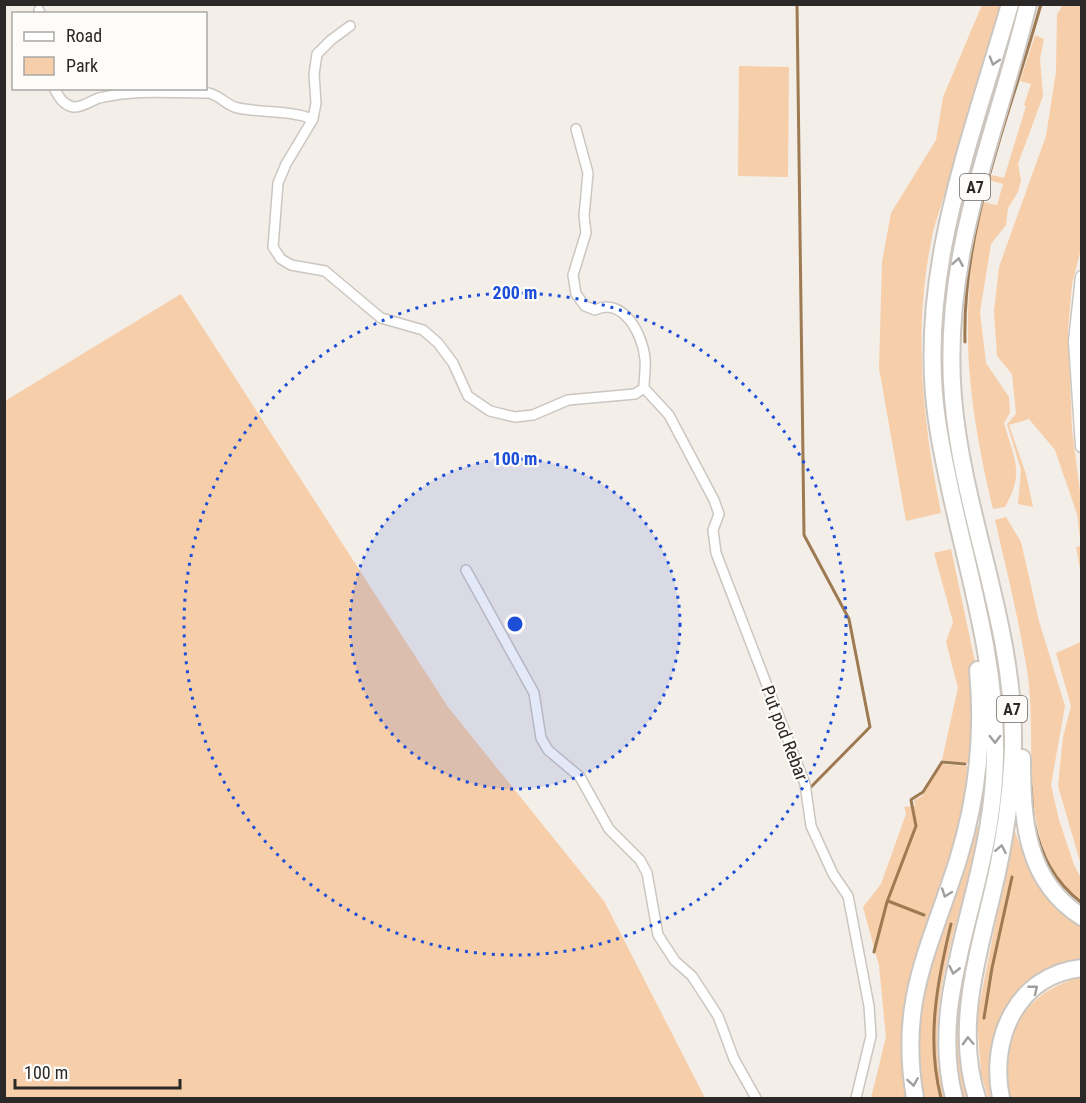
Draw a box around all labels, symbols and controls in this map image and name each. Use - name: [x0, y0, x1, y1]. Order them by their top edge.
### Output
- legend: [12, 12, 207, 90]
- text: Road: [66, 25, 102, 46]
- text: Park: [66, 55, 98, 76]
- one-way arrow: [989, 55, 1001, 66]
- road number: A7: [960, 174, 990, 200]
- one-way arrow: [951, 257, 964, 267]
- text: 200 m: [493, 282, 537, 303]
- text: 100 m: [493, 448, 537, 469]
- centre of rings: [505, 614, 525, 634]
- street label: Put pod Rebar: [757, 683, 813, 784]
- road number: A7: [997, 696, 1027, 722]
- one-way arrow: [988, 734, 1001, 743]
- one-way arrow: [994, 845, 1007, 855]
- one-way arrow: [941, 887, 954, 898]
- one-way arrow: [949, 965, 962, 975]
- one-way arrow: [1027, 985, 1038, 996]
- one-way arrow: [962, 1036, 975, 1045]
- scale bar: [15, 1052, 180, 1090]
- text: 100 m: [24, 1062, 68, 1083]
- one-way arrow: [906, 1077, 918, 1087]

